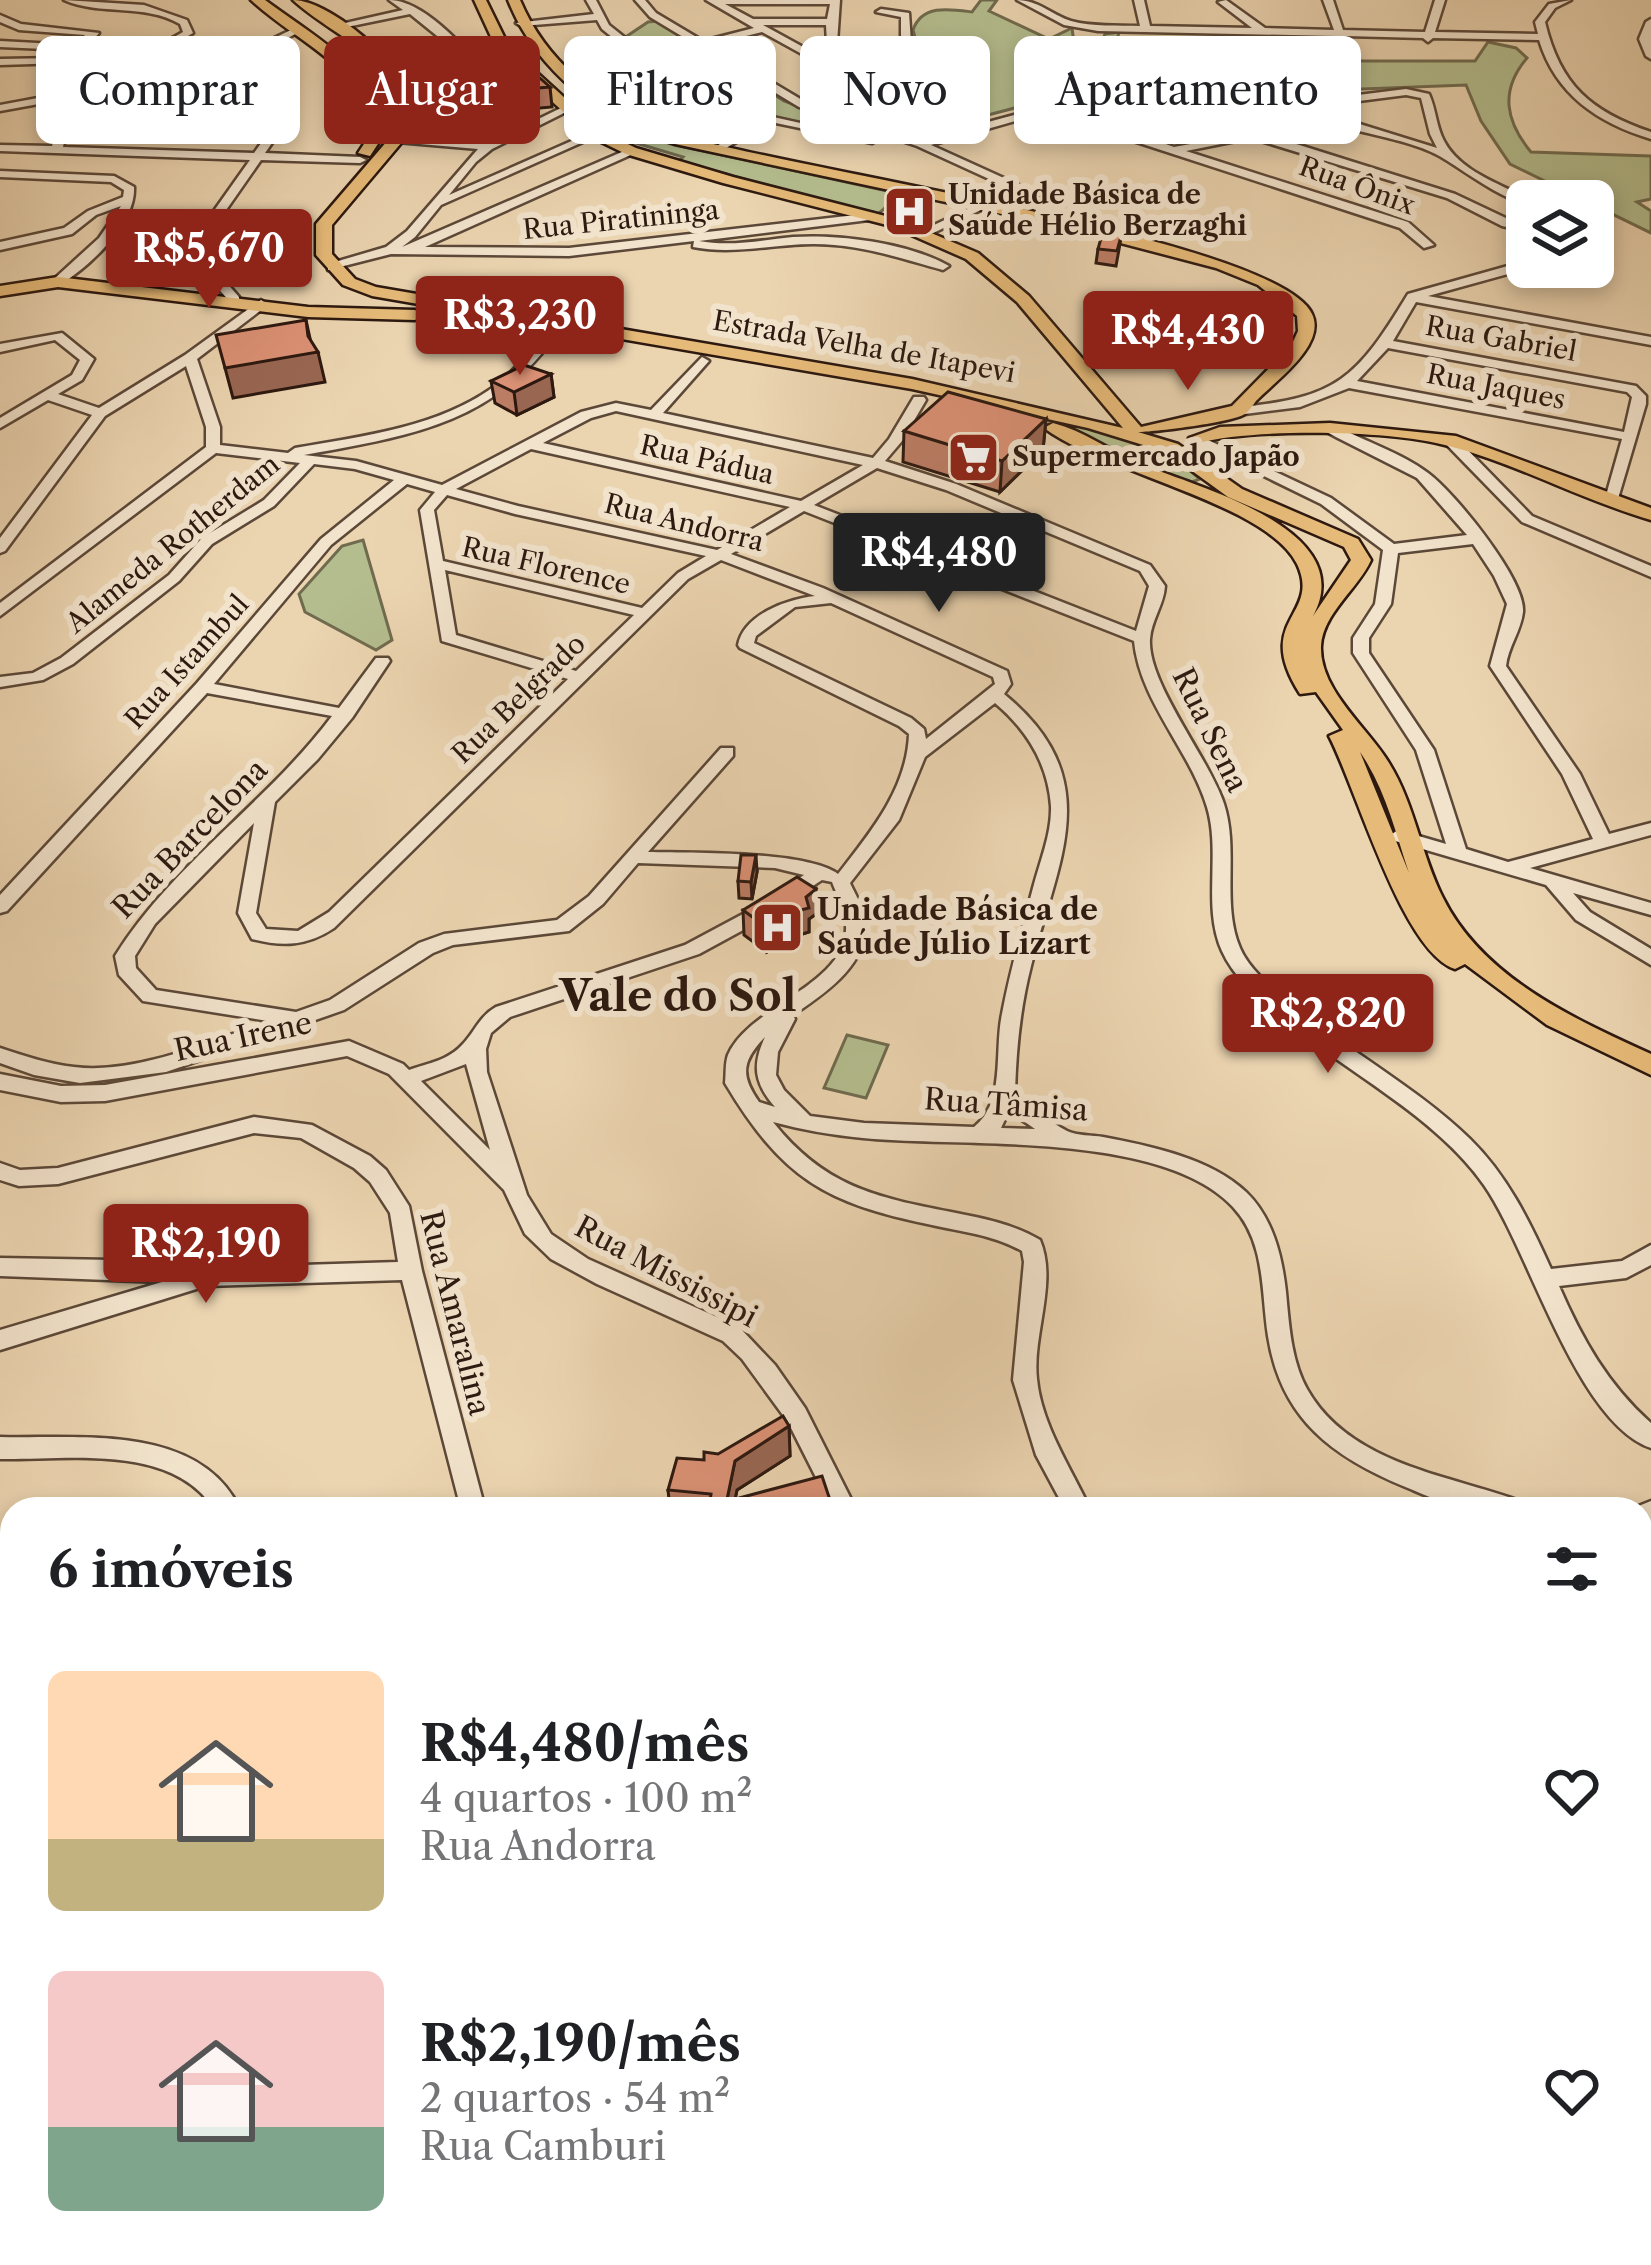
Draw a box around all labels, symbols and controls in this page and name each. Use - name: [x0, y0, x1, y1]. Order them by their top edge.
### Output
- chip: Comprar: [36, 36, 300, 144]
- chip: Alugar: [324, 36, 540, 144]
- chip: Filtros: [564, 36, 776, 144]
- chip: Novo: [800, 36, 990, 144]
- chip: Apartamento: [1014, 36, 1361, 144]
- street label: Rua Ônix: [1295, 148, 1420, 222]
- place label: Unidade Básica de Saúde Hélio Berzaghi: [948, 178, 1247, 242]
- map controls: [1506, 180, 1614, 288]
- button: layers: [1506, 180, 1614, 288]
- hospital icon: Unidade Básica de Saúde Hélio Berzaghi: [881, 183, 937, 239]
- street label: Rua Piratininga: [521, 193, 721, 246]
- pin: R$5,670: [98, 209, 320, 311]
- text: R$5,670: [133, 224, 285, 272]
- pin: R$3,230: [409, 276, 631, 378]
- text: R$3,230: [443, 291, 597, 339]
- pin: R$4,430: [1077, 291, 1299, 393]
- street label: Estrada Velha de Itapevi: [710, 304, 1018, 389]
- text: R$4,430: [1110, 306, 1266, 354]
- street label: Rua Gabriel: [1423, 309, 1579, 368]
- street label: Rua Jaques: [1424, 357, 1568, 416]
- street label: Rua Pádua: [637, 428, 778, 491]
- supermarket icon: Supermercado Japão: [945, 429, 1001, 485]
- place label: Supermercado Japão: [1012, 440, 1300, 473]
- street label: Alameda Rotherdam: [59, 448, 286, 640]
- street label: Rua Andorra: [601, 487, 768, 558]
- pin: R$4,480: [828, 513, 1050, 615]
- text: R$4,480: [860, 528, 1018, 576]
- street label: Rua Florence: [459, 530, 634, 601]
- street label: Rua Istambul: [118, 588, 255, 735]
- street label: Rua Belgrado: [445, 627, 592, 770]
- street label: Rua Sena: [1165, 662, 1256, 798]
- street label: Rua Barcelona: [104, 751, 275, 926]
- place label: Unidade Básica de Saúde Júlio Lizart: [817, 891, 1098, 962]
- hospital icon: Unidade Básica de Saúde Júlio Lizart: [750, 899, 806, 955]
- district label: Vale do Sol: [559, 970, 796, 1022]
- pin: R$2,820: [1217, 974, 1439, 1076]
- text: R$2,820: [1249, 989, 1407, 1037]
- street label: Rua Irene: [171, 1004, 315, 1069]
- street label: Rua Tâmisa: [923, 1080, 1090, 1129]
- pin: R$2,190: [95, 1204, 317, 1306]
- street label: Rua Amaralina: [412, 1207, 499, 1419]
- street label: Rua Mississipi: [569, 1208, 764, 1335]
- text: R$2,190: [130, 1219, 282, 1267]
- icon: filters: [1539, 1536, 1605, 1602]
- text: 6 imóveis: [48, 1538, 294, 1600]
- text: R$4,480/mês: [420, 1712, 749, 1774]
- icon: home: [144, 1719, 288, 1863]
- icon: heart: [1539, 1758, 1605, 1824]
- text: 4 quartos · 100 m²: [420, 1774, 752, 1822]
- text: Rua Andorra: [420, 1822, 656, 1870]
- text: R$2,190/mês: [420, 2012, 741, 2074]
- icon: home: [144, 2019, 288, 2163]
- icon: heart: [1539, 2058, 1605, 2124]
- text: 2 quartos · 54 m²: [420, 2074, 730, 2122]
- text: Rua Camburi: [420, 2122, 666, 2170]

